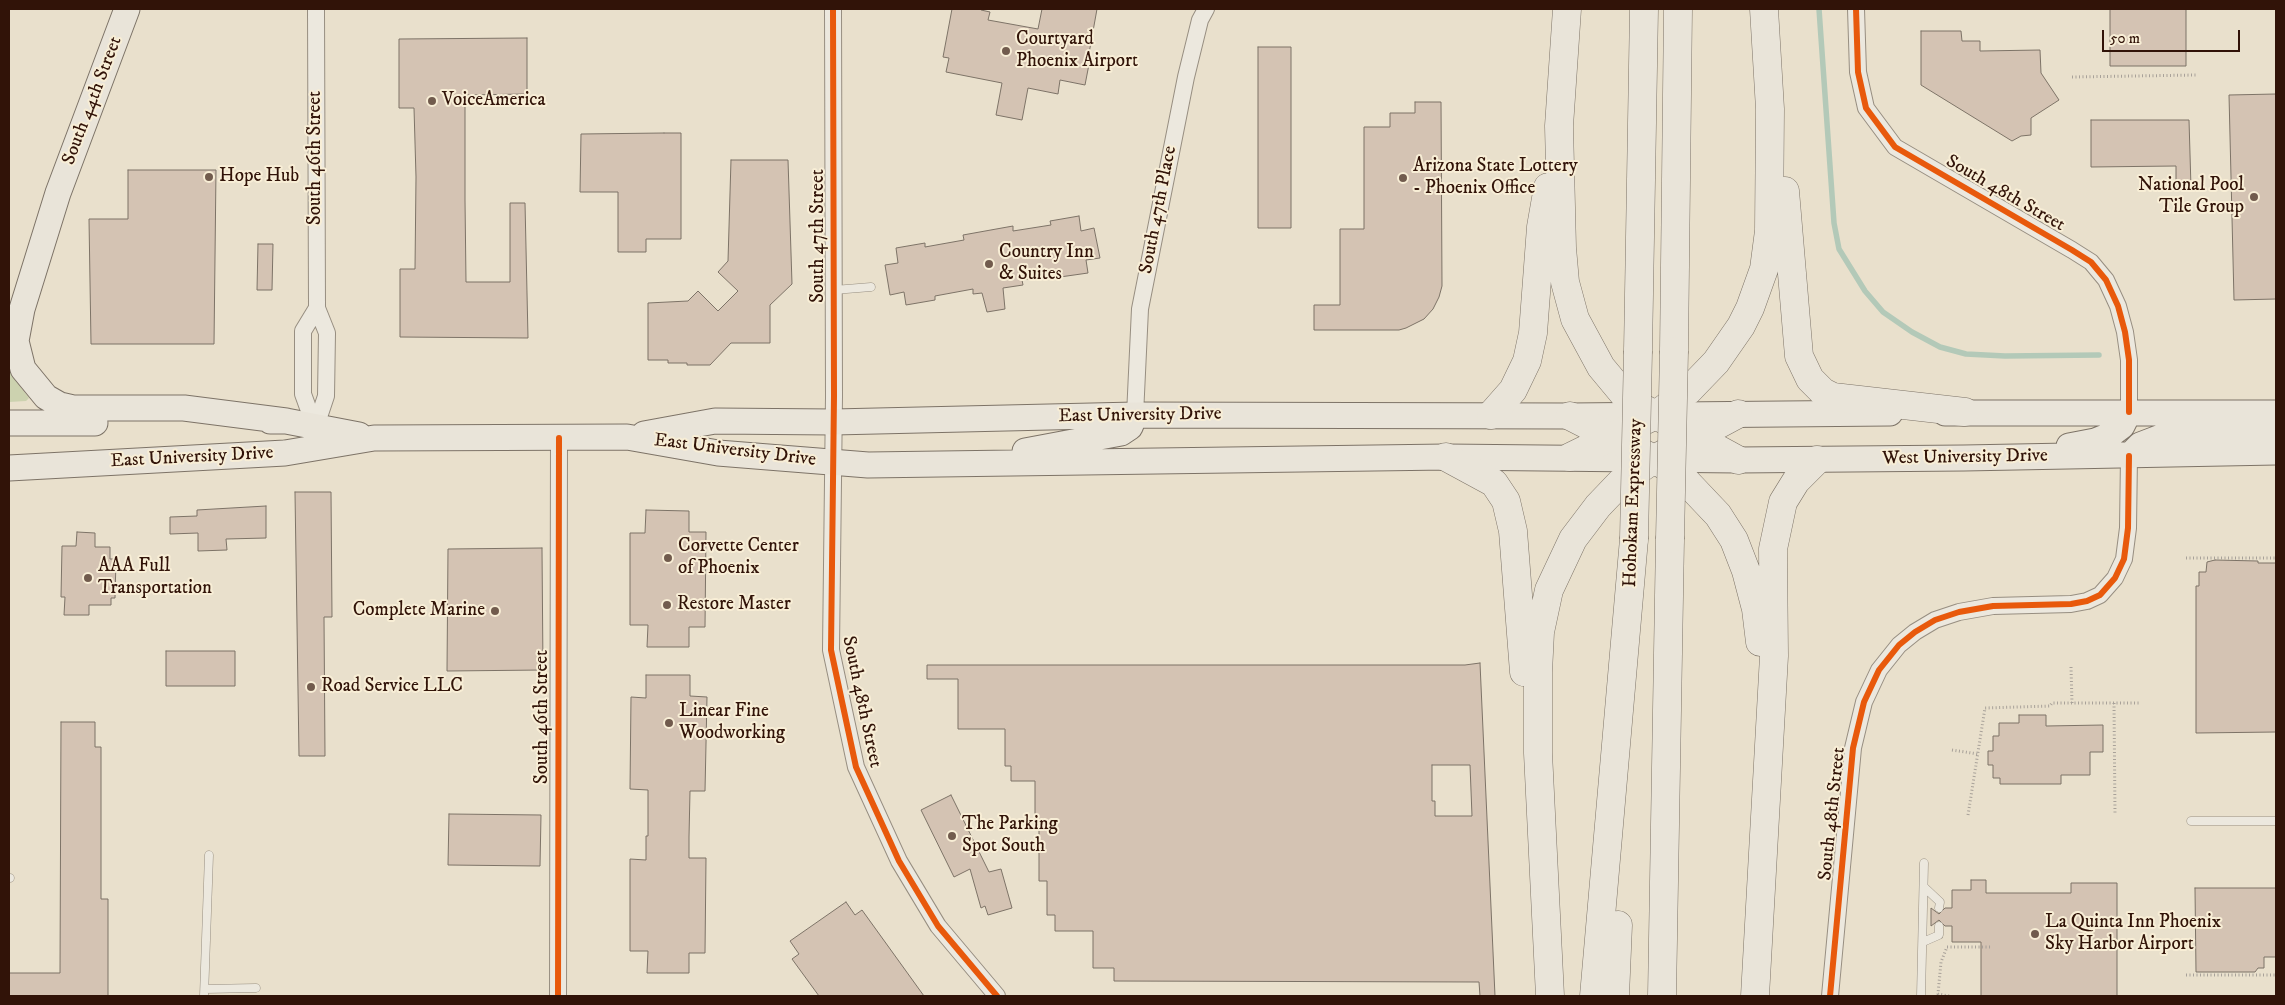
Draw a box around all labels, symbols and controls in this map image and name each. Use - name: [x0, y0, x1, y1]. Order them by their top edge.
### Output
- scale bar: [2105, 20, 2242, 52]
- place label: Courtyard Phoenix Airport: [1016, 29, 1138, 73]
- text: 50 m: [2110, 29, 2140, 48]
- street label: South 44th Street: [58, 34, 128, 168]
- marker: Courtyard Phoenix Airport: [1000, 45, 1012, 57]
- place label: VoiceAmerica: [442, 90, 546, 112]
- street label: South 46th Street: [305, 91, 327, 225]
- marker: VoiceAmerica: [426, 95, 438, 107]
- street label: South 47th Place: [1135, 144, 1183, 276]
- street label: South 48th Street: [1941, 151, 2069, 237]
- place label: Arizona State Lottery - Phoenix Office: [1413, 156, 1578, 200]
- place label: Hope Hub: [219, 166, 299, 188]
- street label: South 47th Street: [808, 169, 830, 303]
- marker: Hope Hub: [203, 171, 215, 183]
- marker: Arizona State Lottery - Phoenix Office: [1397, 172, 1409, 184]
- place label: National Pool Tile Group: [2138, 175, 2244, 219]
- marker: National Pool Tile Group: [2248, 191, 2260, 203]
- place label: Country Inn & Suites: [999, 242, 1094, 286]
- marker: Country Inn & Suites: [983, 258, 995, 270]
- street label: East University Drive: [1058, 403, 1222, 429]
- street label: Hohokam Expressway: [1620, 418, 1648, 588]
- street label: East University Drive: [653, 430, 817, 472]
- street label: East University Drive: [110, 442, 274, 474]
- street label: West University Drive: [1882, 445, 2048, 471]
- place label: Corvette Center of Phoenix: [678, 536, 799, 580]
- marker: Corvette Center of Phoenix: [662, 552, 674, 564]
- place label: AAA Full Transportation: [98, 556, 212, 600]
- marker: AAA Full Transportation: [82, 572, 94, 584]
- place label: Restore Master: [677, 594, 791, 616]
- marker: Restore Master: [661, 599, 673, 611]
- place label: Complete Marine: [353, 600, 485, 622]
- marker: Complete Marine: [489, 605, 501, 617]
- street label: South 48th Street: [836, 634, 886, 770]
- street label: South 46th Street: [532, 650, 554, 784]
- place label: Road Service LLC: [321, 676, 463, 698]
- marker: Road Service LLC: [305, 681, 317, 693]
- place label: Linear Fine Woodworking: [679, 701, 785, 745]
- marker: Linear Fine Woodworking: [663, 717, 675, 729]
- street label: South 48th Street: [1815, 746, 1851, 882]
- place label: The Parking Spot South: [962, 814, 1058, 858]
- marker: The Parking Spot South: [946, 830, 958, 842]
- place label: La Quinta Inn Phoenix Sky Harbor Airport: [2045, 912, 2221, 956]
- marker: La Quinta Inn Phoenix Sky Harbor Airport: [2029, 928, 2041, 940]

